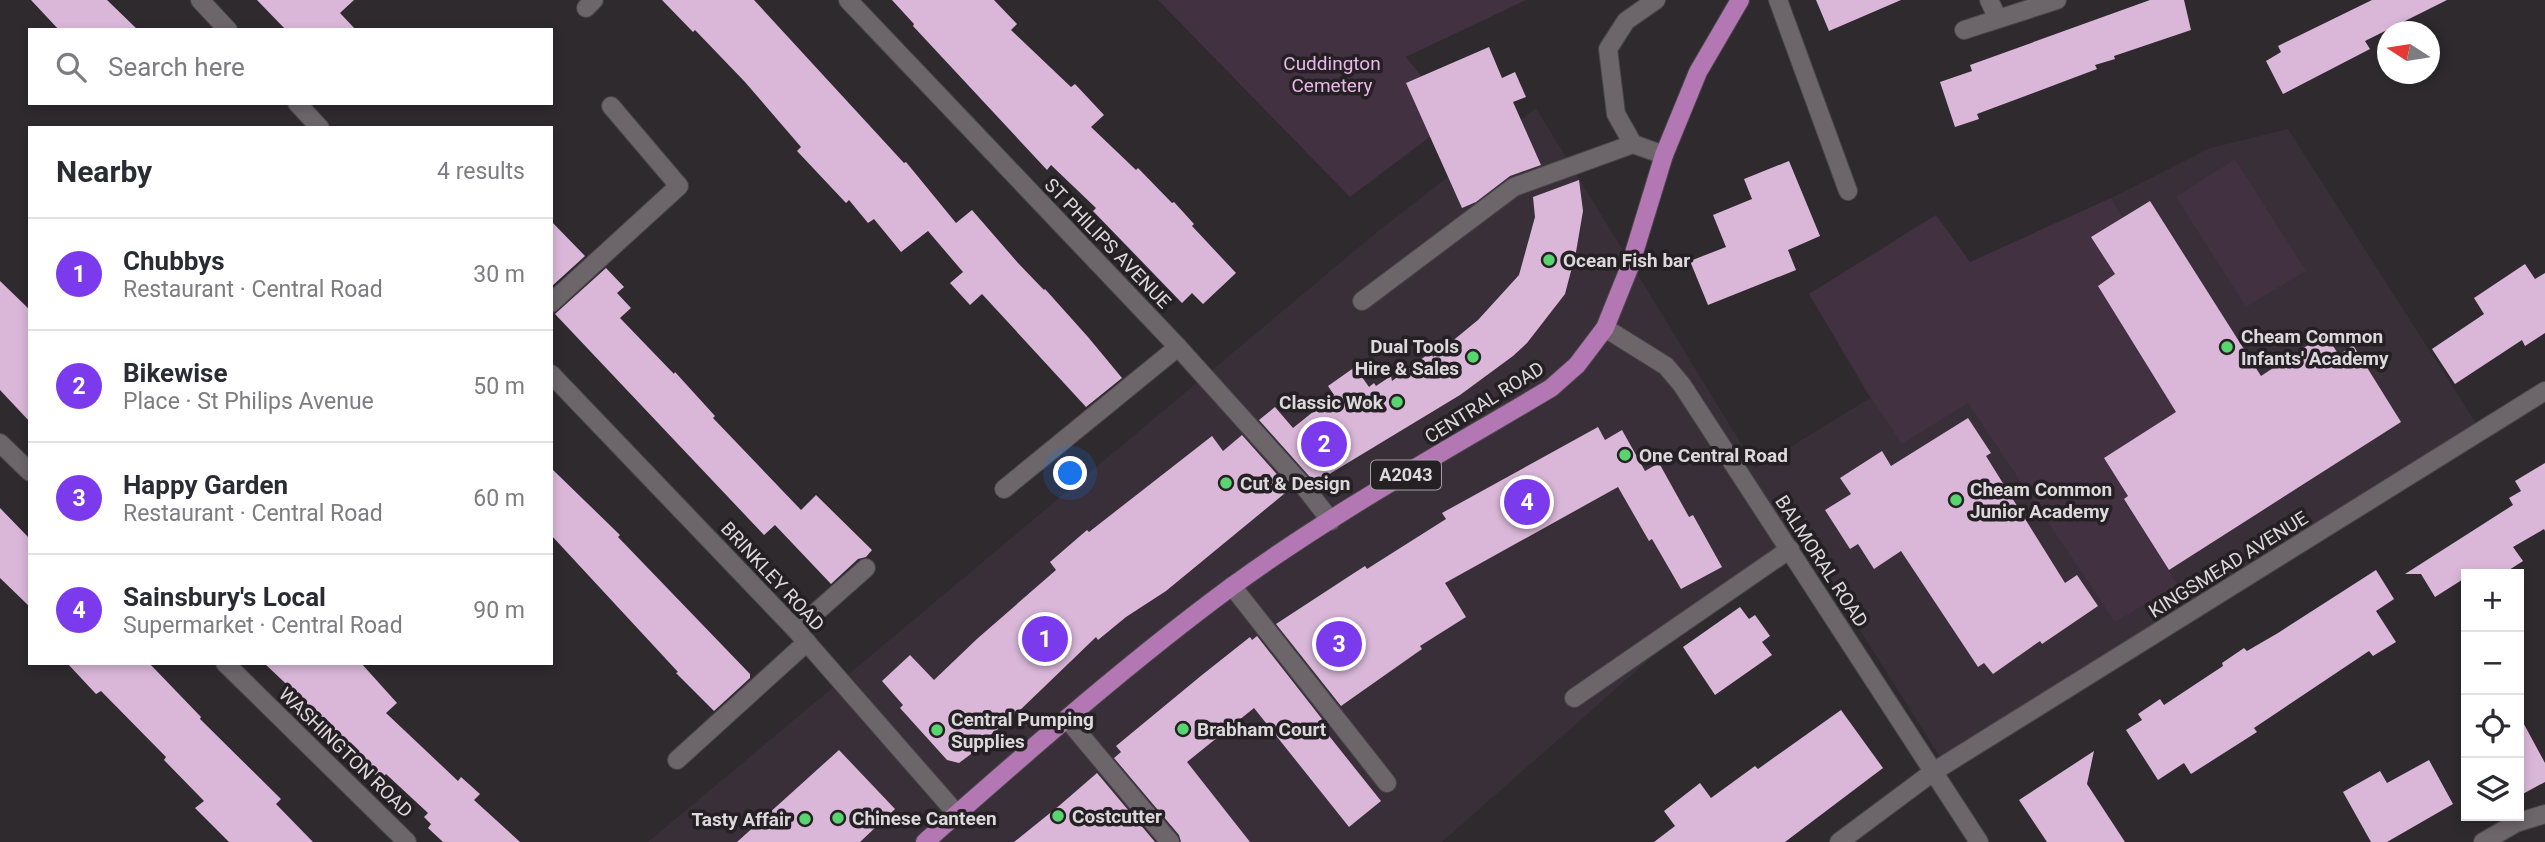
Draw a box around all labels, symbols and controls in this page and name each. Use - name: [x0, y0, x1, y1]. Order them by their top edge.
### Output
- north arrow: [2377, 21, 2440, 84]
- search box: [28, 28, 553, 105]
- icon: search: [52, 48, 90, 86]
- text: Search here: [108, 52, 245, 82]
- park label: Cuddington Cemetery: [1283, 52, 1381, 97]
- text: Nearby: [56, 154, 152, 189]
- text: 4 results: [437, 158, 525, 185]
- street label: ST PHILIPS AVENUE: [1040, 173, 1176, 313]
- text: Chubbys: [123, 246, 225, 276]
- place label: Ocean Fish bar: [1563, 249, 1690, 272]
- marker: Ocean Fish bar: [1541, 252, 1557, 268]
- text: 1: [72, 261, 86, 288]
- text: 30 m: [473, 261, 525, 288]
- text: Restaurant · Central Road: [123, 276, 383, 303]
- place label: Cheam Common Infants' Academy: [2241, 325, 2389, 370]
- place label: Dual Tools Hire & Sales: [1355, 335, 1459, 380]
- marker: Cheam Common Infants' Academy: [2219, 339, 2235, 355]
- marker: Dual Tools Hire & Sales: [1465, 349, 1481, 365]
- street label: CENTRAL ROAD: [1420, 357, 1548, 448]
- text: Bikewise: [123, 358, 228, 388]
- text: 2: [72, 373, 86, 400]
- text: 50 m: [473, 373, 525, 400]
- text: Place · St Philips Avenue: [123, 388, 374, 415]
- place label: Classic Wok: [1279, 391, 1384, 414]
- marker: Classic Wok: [1389, 394, 1405, 410]
- pin: 2: [1301, 418, 1347, 470]
- place label: One Central Road: [1639, 444, 1788, 467]
- marker: One Central Road: [1617, 447, 1633, 463]
- your location: [1053, 456, 1087, 490]
- road number: A2043: [1371, 461, 1441, 490]
- text: Happy Garden: [123, 470, 288, 500]
- place label: Cut & Design: [1240, 472, 1350, 495]
- marker: Cut & Design: [1218, 475, 1234, 491]
- pin: 4: [1504, 476, 1550, 528]
- place label: Cheam Common Junior Academy: [1970, 478, 2112, 523]
- text: 3: [72, 485, 86, 512]
- text: 60 m: [473, 485, 525, 512]
- street label: BALMORAL ROAD: [1770, 491, 1873, 632]
- marker: Cheam Common Junior Academy: [1948, 492, 1964, 508]
- text: Restaurant · Central Road: [123, 500, 383, 527]
- street label: KINGSMEAD AVENUE: [2145, 506, 2312, 623]
- street label: BRINKLEY ROAD: [716, 517, 829, 636]
- map controls: [2461, 569, 2524, 821]
- button: +: [2461, 569, 2524, 632]
- text: Sainsbury's Local: [123, 582, 326, 612]
- text: 4: [72, 597, 86, 624]
- text: 90 m: [473, 597, 525, 624]
- text: Supermarket · Central Road: [123, 612, 403, 639]
- pin: 1: [1022, 613, 1068, 665]
- pin: 3: [1316, 618, 1362, 670]
- button: −: [2461, 632, 2524, 695]
- street label: WASHINGTON ROAD: [274, 683, 417, 822]
- button: locate: [2461, 695, 2524, 758]
- place label: Central Pumping Supplies: [951, 708, 1094, 753]
- place label: Brabham Court: [1197, 718, 1327, 741]
- marker: Brabham Court: [1175, 721, 1191, 737]
- marker: Central Pumping Supplies: [929, 722, 945, 738]
- button: layers: [2461, 758, 2524, 821]
- place label: Costcutter: [1072, 805, 1162, 828]
- place label: Chinese Canteen: [852, 807, 997, 830]
- place label: Tasty Affair: [691, 808, 791, 831]
- marker: Costcutter: [1050, 808, 1066, 824]
- marker: Chinese Canteen: [830, 810, 846, 826]
- marker: Tasty Affair: [797, 811, 813, 827]

